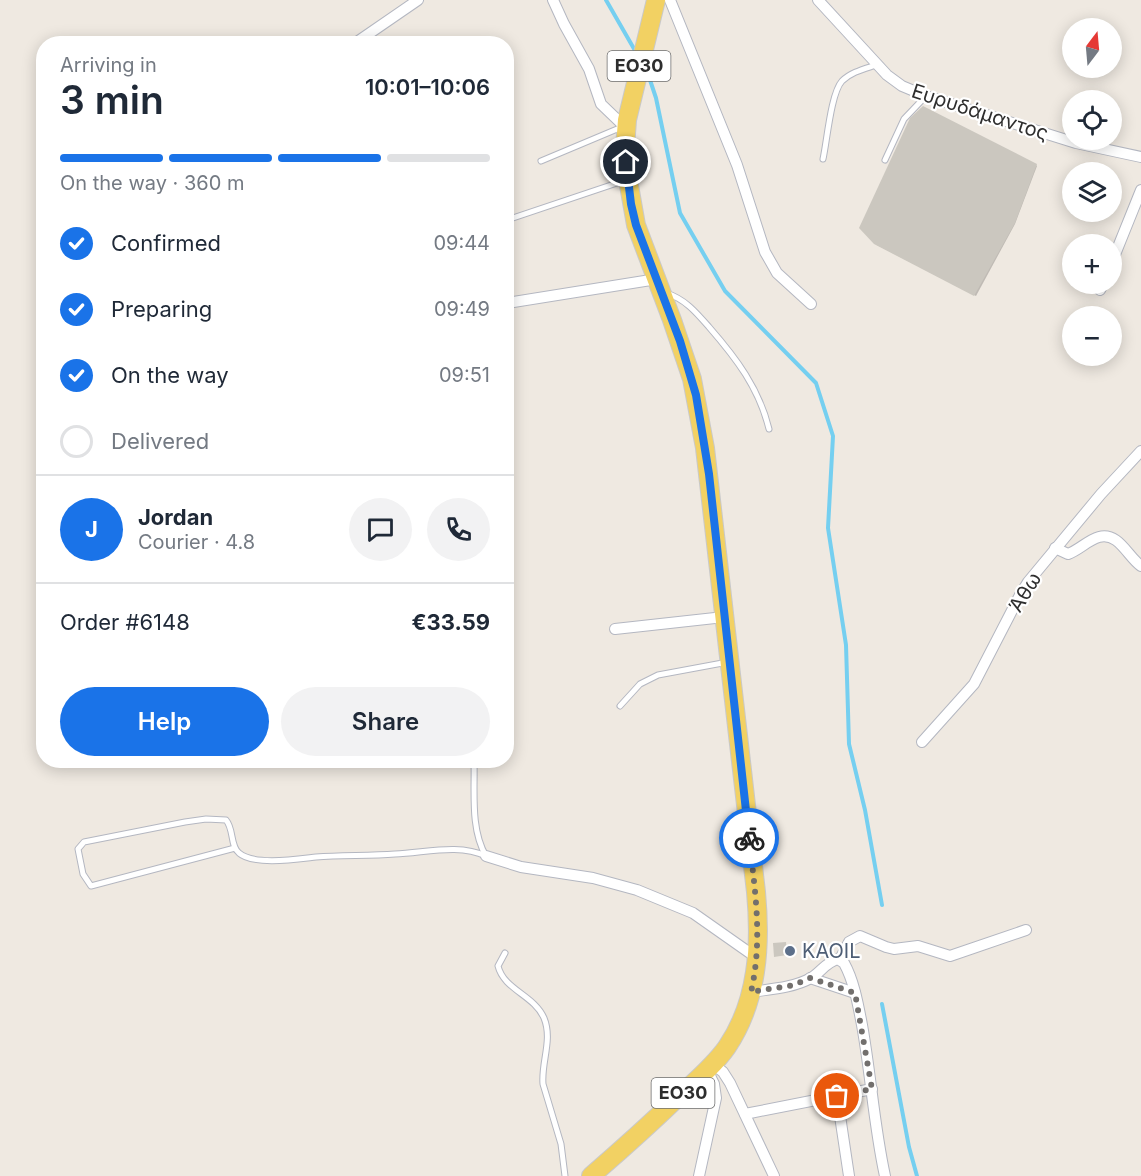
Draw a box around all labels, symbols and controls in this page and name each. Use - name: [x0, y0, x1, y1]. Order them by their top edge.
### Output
- north arrow: [1062, 18, 1122, 78]
- map controls: [1062, 18, 1122, 366]
- road number: ΕΟ30: [608, 51, 670, 81]
- text: Arriving in: [60, 53, 157, 77]
- text: 10:01–10:06: [365, 74, 490, 100]
- text: 3 min: [60, 76, 164, 123]
- street label: Ευρυδάμαντος: [909, 79, 1051, 145]
- button: locate: [1062, 90, 1122, 150]
- pin: [600, 136, 651, 187]
- icon: home: [609, 145, 642, 178]
- button: layers: [1062, 162, 1122, 222]
- text: On the way · 360 m: [60, 171, 244, 195]
- icon: check: [60, 227, 93, 260]
- text: Confirmed: [111, 230, 221, 256]
- text: 09:44: [433, 231, 490, 255]
- button: +: [1062, 234, 1122, 294]
- icon: check: [60, 293, 93, 326]
- text: Preparing: [111, 296, 212, 322]
- text: 09:49: [434, 297, 490, 321]
- button: −: [1062, 306, 1122, 366]
- icon: check: [60, 359, 93, 392]
- text: On the way: [111, 362, 229, 388]
- text: 09:51: [439, 363, 490, 387]
- text: Delivered: [111, 428, 209, 454]
- button: chat: [349, 498, 412, 561]
- button: phone: [427, 498, 490, 561]
- text: Jordan: [138, 504, 213, 530]
- text: J: [85, 516, 98, 542]
- text: Courier · 4.8: [138, 530, 255, 554]
- street label: Άθω: [1004, 568, 1046, 616]
- text: Order #6148: [60, 609, 190, 635]
- text: €33.59: [411, 609, 490, 635]
- button: Help: [60, 687, 269, 756]
- button: Share: [281, 687, 490, 756]
- courier: [719, 808, 779, 868]
- icon: bike: [733, 822, 766, 855]
- place label: KAOIL: [802, 939, 861, 963]
- marker: KAOIL: [783, 944, 797, 958]
- pin: [811, 1070, 862, 1121]
- road number: ΕΟ30: [652, 1078, 714, 1108]
- icon: bag: [820, 1079, 853, 1112]

